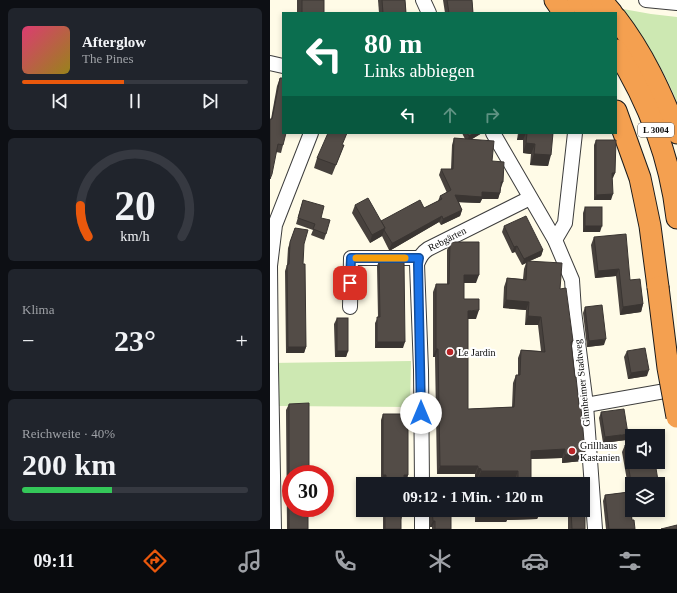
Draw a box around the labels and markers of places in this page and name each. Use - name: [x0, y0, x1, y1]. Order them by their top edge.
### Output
- pin: [333, 266, 367, 300]
- marker: Le Jardin: [445, 347, 455, 357]
- place label: Le Jardin: [458, 347, 496, 358]
- place label: Grillhaus Kastanien: [580, 440, 620, 463]
- marker: Grillhaus Kastanien: [567, 446, 577, 456]

